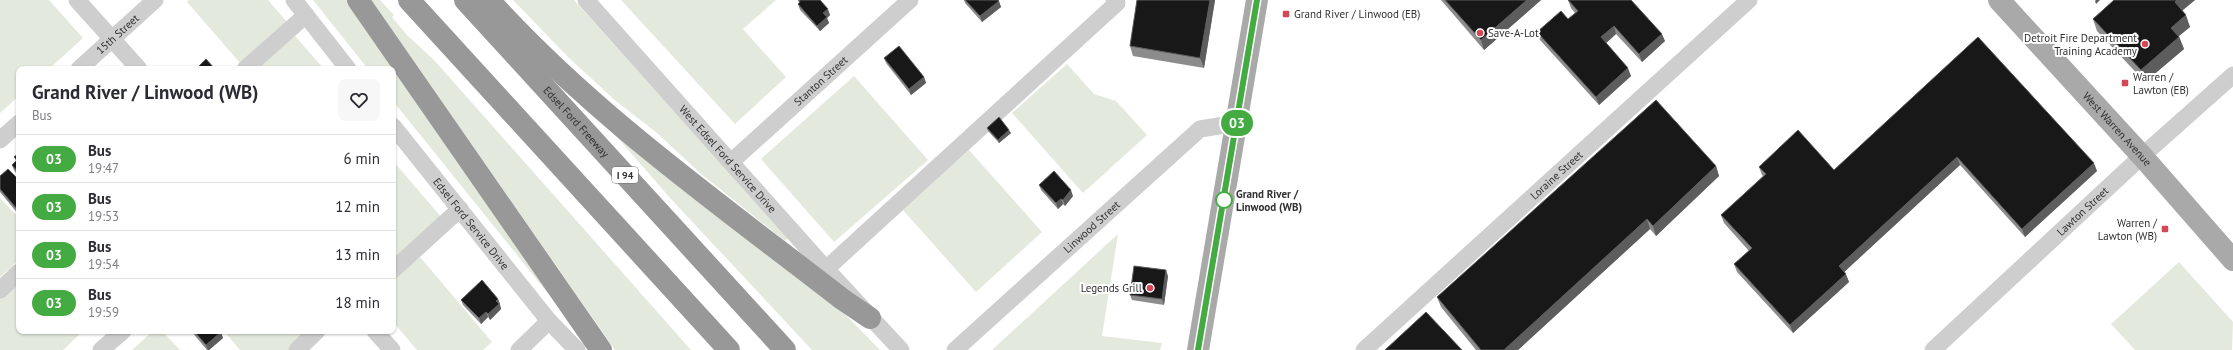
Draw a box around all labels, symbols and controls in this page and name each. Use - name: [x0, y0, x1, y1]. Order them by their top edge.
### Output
- place label: Grand River / Linwood (EB): [1294, 7, 1420, 21]
- marker: Grand River / Linwood (EB): [1281, 9, 1291, 19]
- street label: 15th Street: [93, 11, 142, 57]
- place label: Save-A-Lot: [1488, 26, 1539, 40]
- marker: Save-A-Lot: [1475, 28, 1485, 38]
- place label: Detroit Fire Department Training Academy: [2024, 31, 2138, 58]
- marker: Detroit Fire Department Training Academy: [2140, 39, 2150, 49]
- street label: Stanton Street: [791, 53, 851, 109]
- place label: Warren / Lawton (EB): [2133, 70, 2189, 97]
- marker: Warren / Lawton (EB): [2120, 78, 2130, 88]
- button: heart: [338, 79, 380, 121]
- text: Grand River / Linwood (WB): [32, 80, 258, 104]
- street label: Edsel Ford Freeway: [540, 83, 613, 161]
- street label: West Warren Avenue: [2080, 89, 2155, 169]
- street label: West Edsel Ford Service Drive: [676, 102, 780, 216]
- text: Bus: [32, 107, 52, 124]
- line badge: 03: [1219, 110, 1255, 136]
- text: 03: [1229, 114, 1245, 132]
- text: Bus: [88, 141, 111, 160]
- street label: Loraine Street: [1527, 148, 1586, 202]
- text: 6 min: [343, 149, 380, 168]
- text: 03: [46, 150, 62, 168]
- text: 19:47: [88, 160, 119, 177]
- road number: I 94: [612, 167, 638, 183]
- street label: Edsel Ford Service Drive: [430, 175, 512, 273]
- street label: Lawton Street: [2054, 184, 2112, 239]
- place label: Grand River / Linwood (WB): [1236, 187, 1302, 214]
- text: Bus: [88, 189, 111, 208]
- marker: Grand River / Linwood (WB): [1215, 191, 1233, 209]
- text: 12 min: [335, 197, 380, 216]
- street label: Linwood Street: [1060, 197, 1123, 256]
- text: 03: [46, 198, 62, 216]
- text: 19:53: [88, 208, 119, 225]
- place label: Warren / Lawton (WB): [2098, 216, 2158, 243]
- marker: Warren / Lawton (WB): [2160, 224, 2170, 234]
- text: Bus: [88, 237, 111, 256]
- text: 13 min: [335, 245, 380, 264]
- text: 03: [46, 246, 62, 264]
- text: 19:54: [88, 256, 119, 273]
- place label: Legends Grill: [1081, 281, 1143, 295]
- marker: Legends Grill: [1145, 283, 1155, 293]
- text: Bus: [88, 285, 111, 304]
- text: 18 min: [335, 293, 380, 312]
- text: 03: [46, 294, 62, 312]
- text: 19:59: [88, 304, 119, 321]

